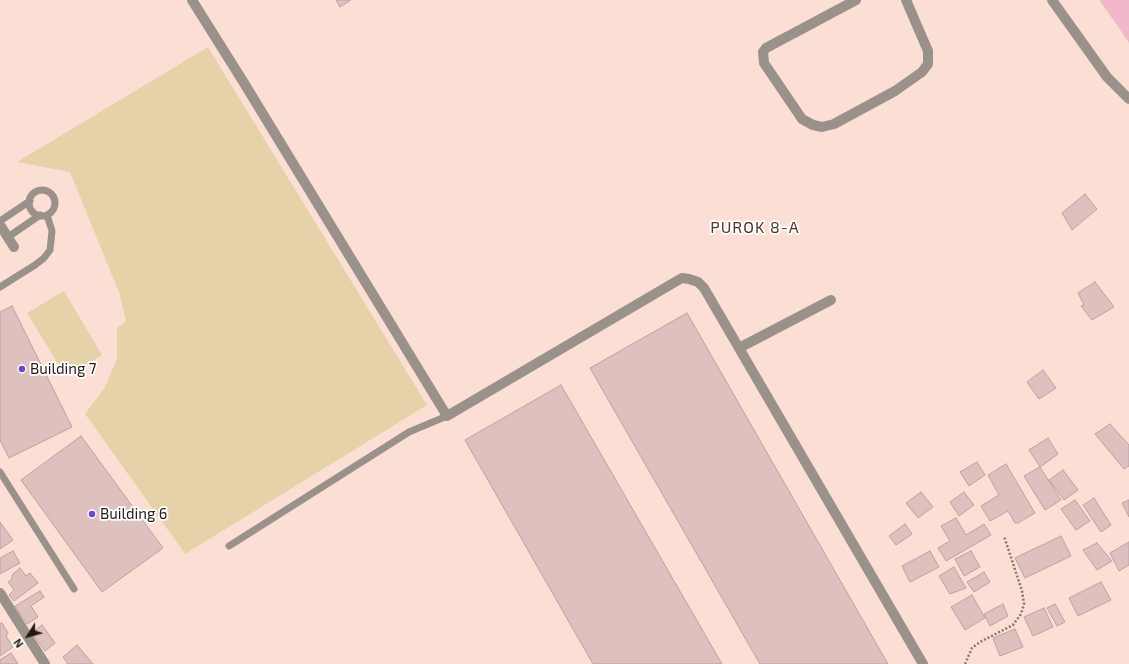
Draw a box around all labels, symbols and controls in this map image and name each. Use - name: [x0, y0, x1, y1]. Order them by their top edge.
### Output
- district label: PUROK 8-A: [710, 218, 800, 238]
- place label: Building 7: [30, 360, 96, 378]
- marker: Building 7: [17, 364, 27, 374]
- place label: Building 6: [100, 505, 167, 523]
- marker: Building 6: [87, 509, 97, 519]
- north arrow: [8, 616, 48, 656]
- text: N: [10, 636, 26, 651]

